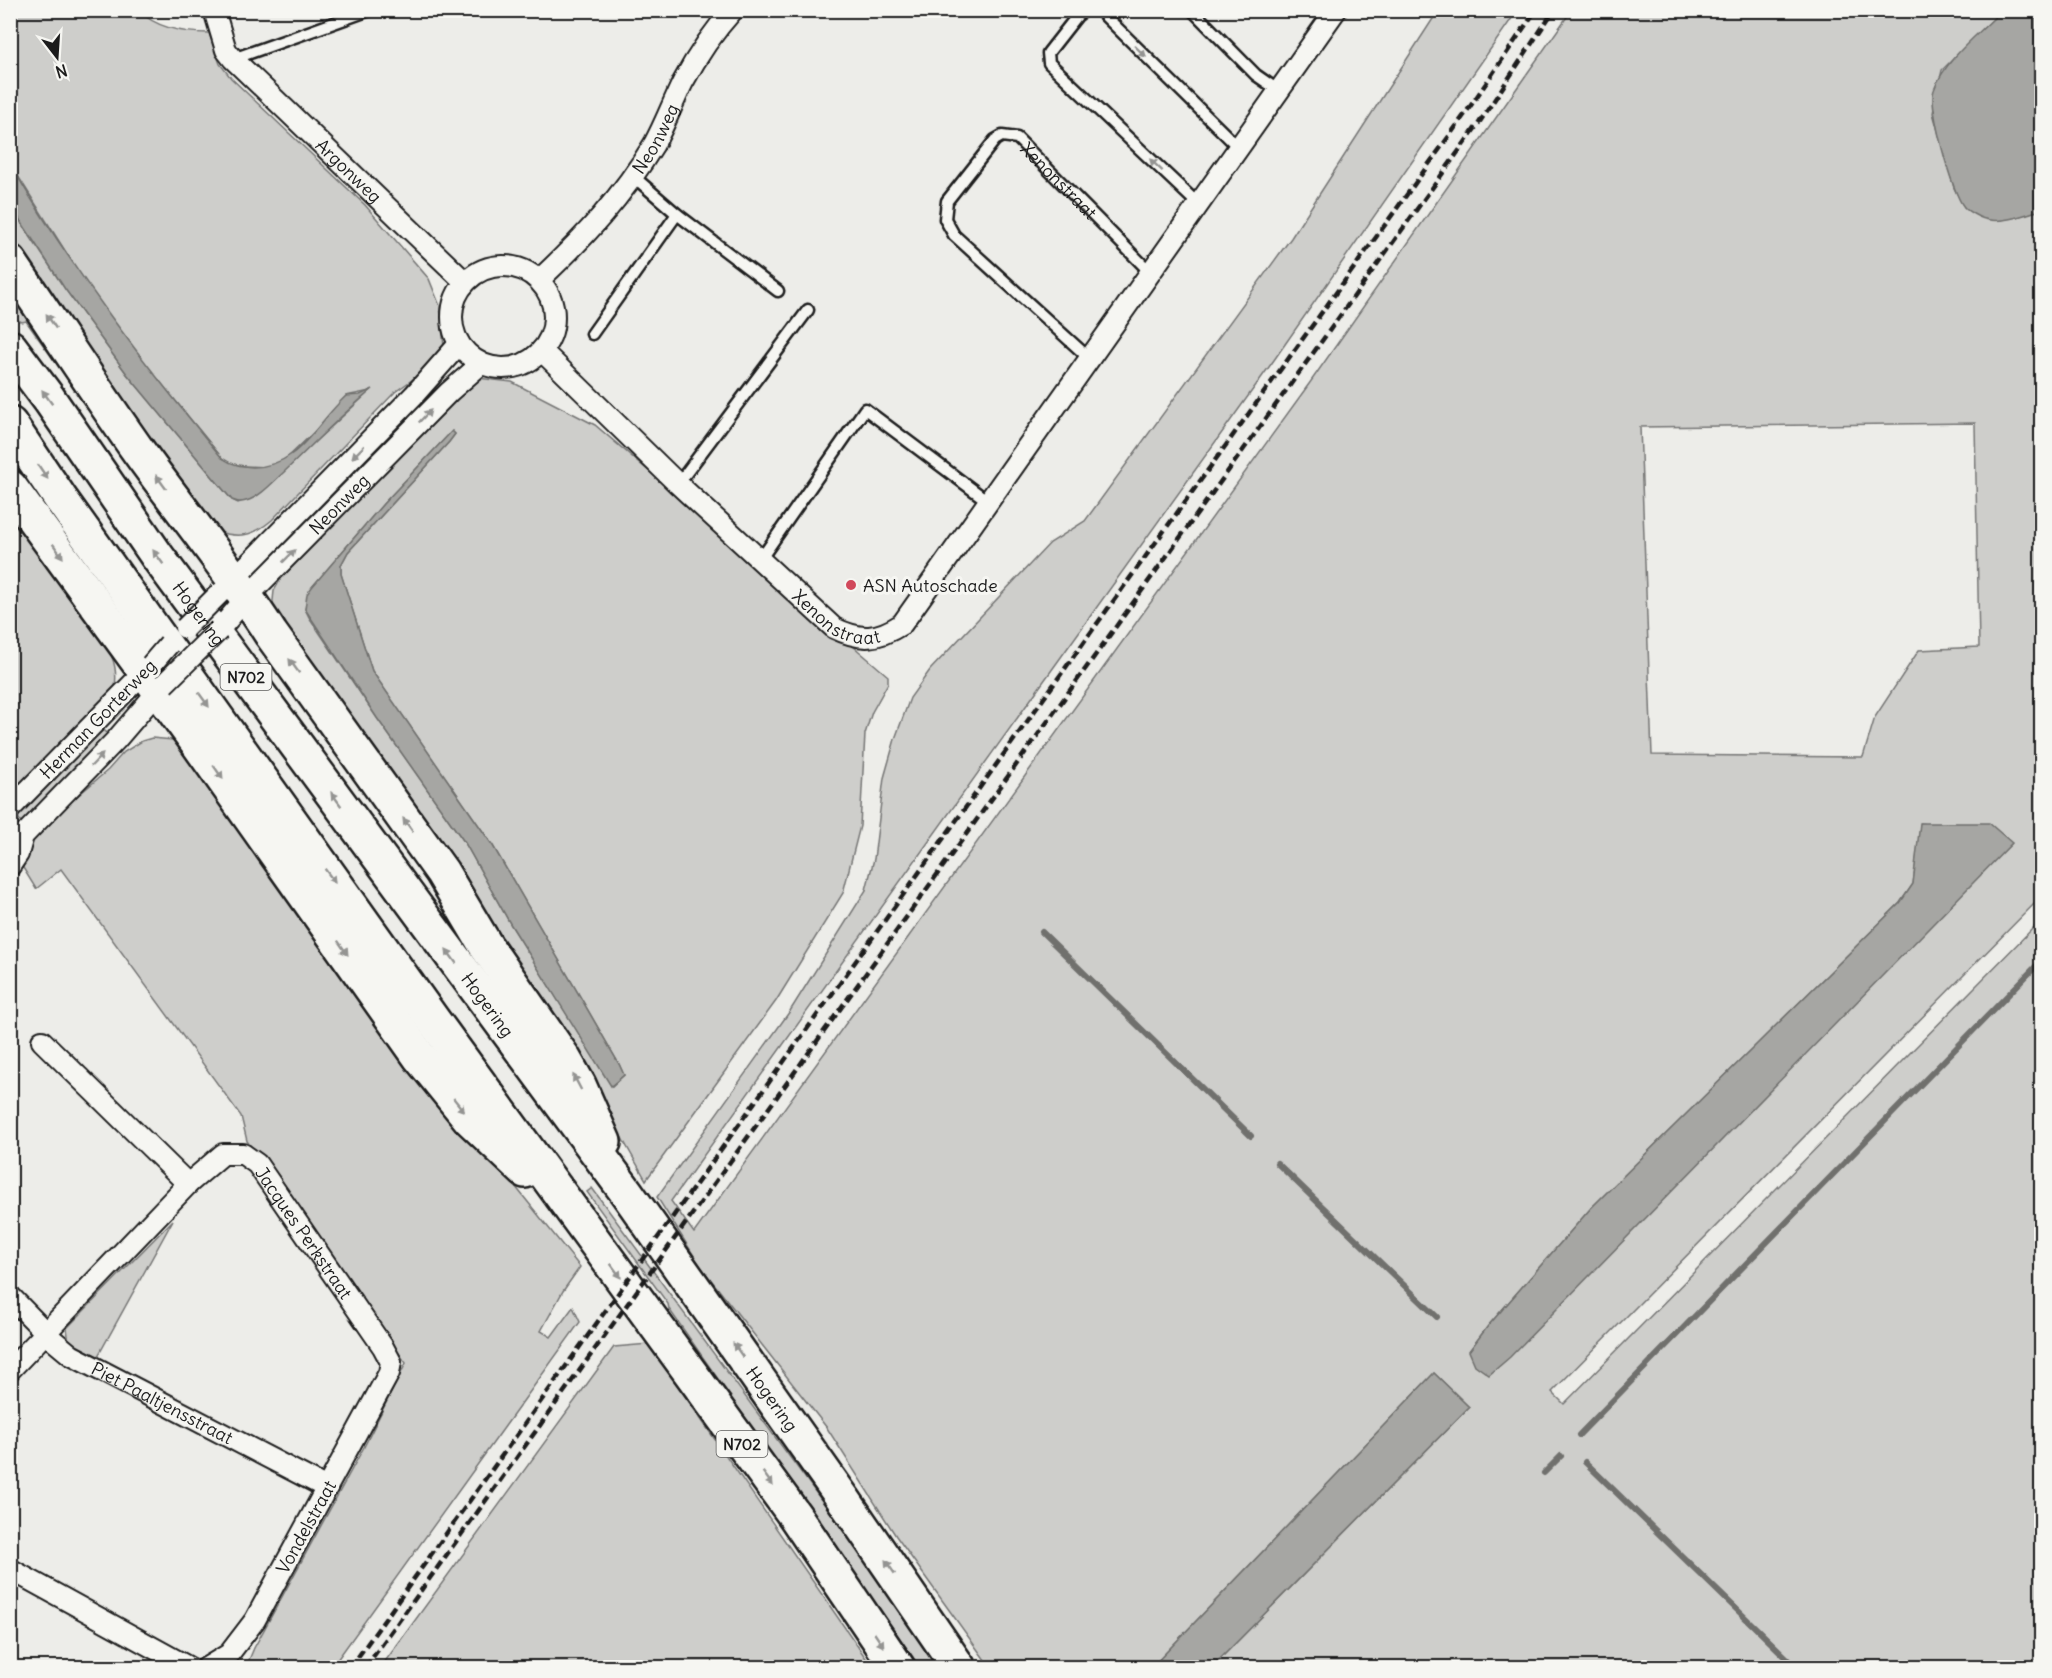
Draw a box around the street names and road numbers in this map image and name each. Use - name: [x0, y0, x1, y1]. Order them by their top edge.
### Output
- street label: Neonweg: [627, 100, 683, 178]
- street label: Argonweg: [311, 133, 387, 208]
- street label: Xenonstraat: [1016, 137, 1102, 224]
- street label: Neonweg: [304, 469, 374, 539]
- street label: Hogering: [168, 577, 231, 650]
- street label: Xenonstraat: [788, 584, 882, 649]
- street label: Herman Gorterweg: [35, 654, 161, 784]
- road number: N702: [220, 664, 272, 690]
- street label: Hogering: [457, 968, 519, 1041]
- street label: Jacques Perkstraat: [251, 1162, 358, 1303]
- street label: Piet Paaltjensstraat: [88, 1356, 237, 1449]
- street label: Hogering: [741, 1361, 803, 1436]
- road number: N702: [716, 1431, 768, 1457]
- street label: Vondelstraat: [271, 1476, 341, 1578]

